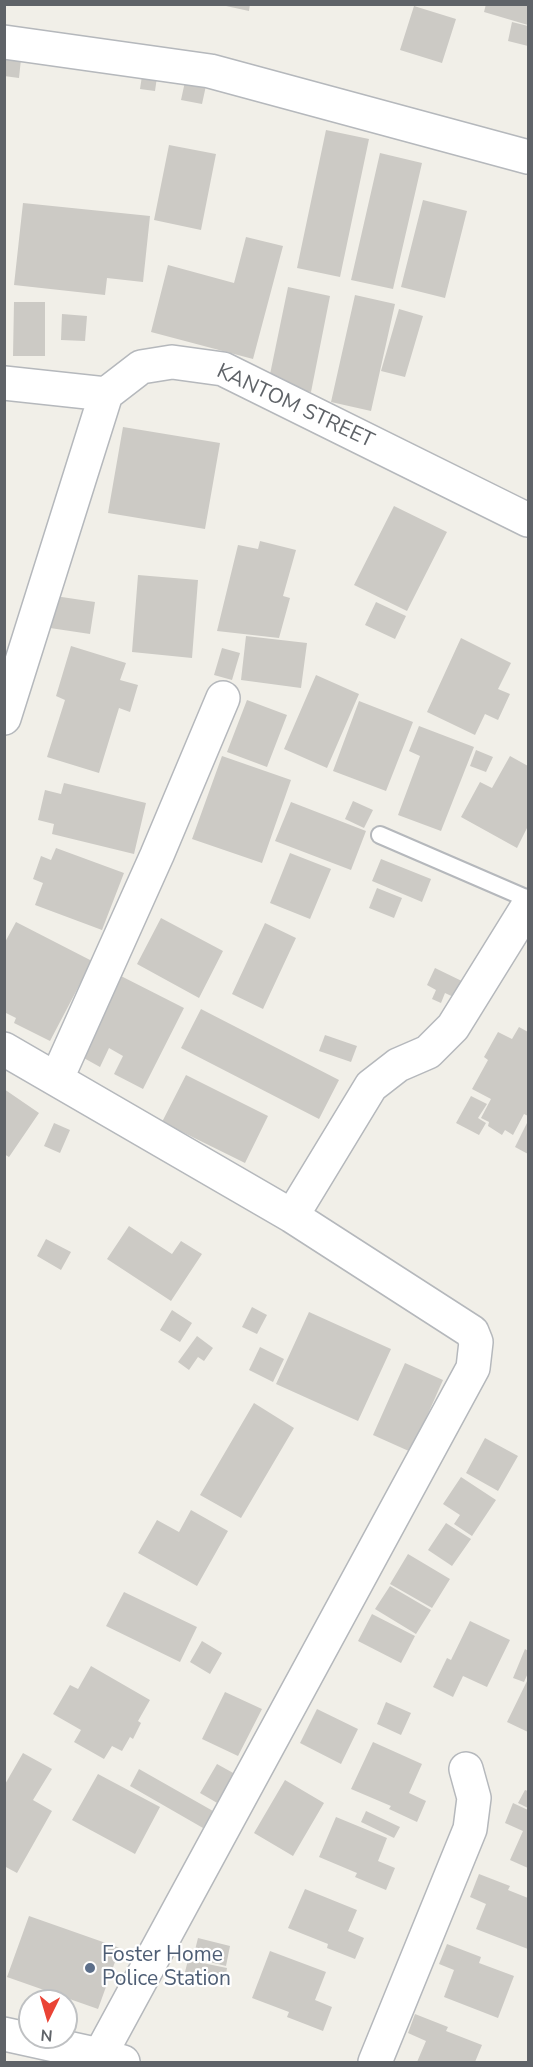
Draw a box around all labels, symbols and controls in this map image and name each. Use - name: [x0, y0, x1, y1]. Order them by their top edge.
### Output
- street label: KANTOM STREET: [212, 360, 378, 454]
- place label: Foster Home Police Station: [102, 1943, 231, 1993]
- marker: Foster Home Police Station: [83, 1961, 97, 1975]
- north arrow: [18, 1989, 78, 2049]
- text: N: [40, 2023, 54, 2046]

